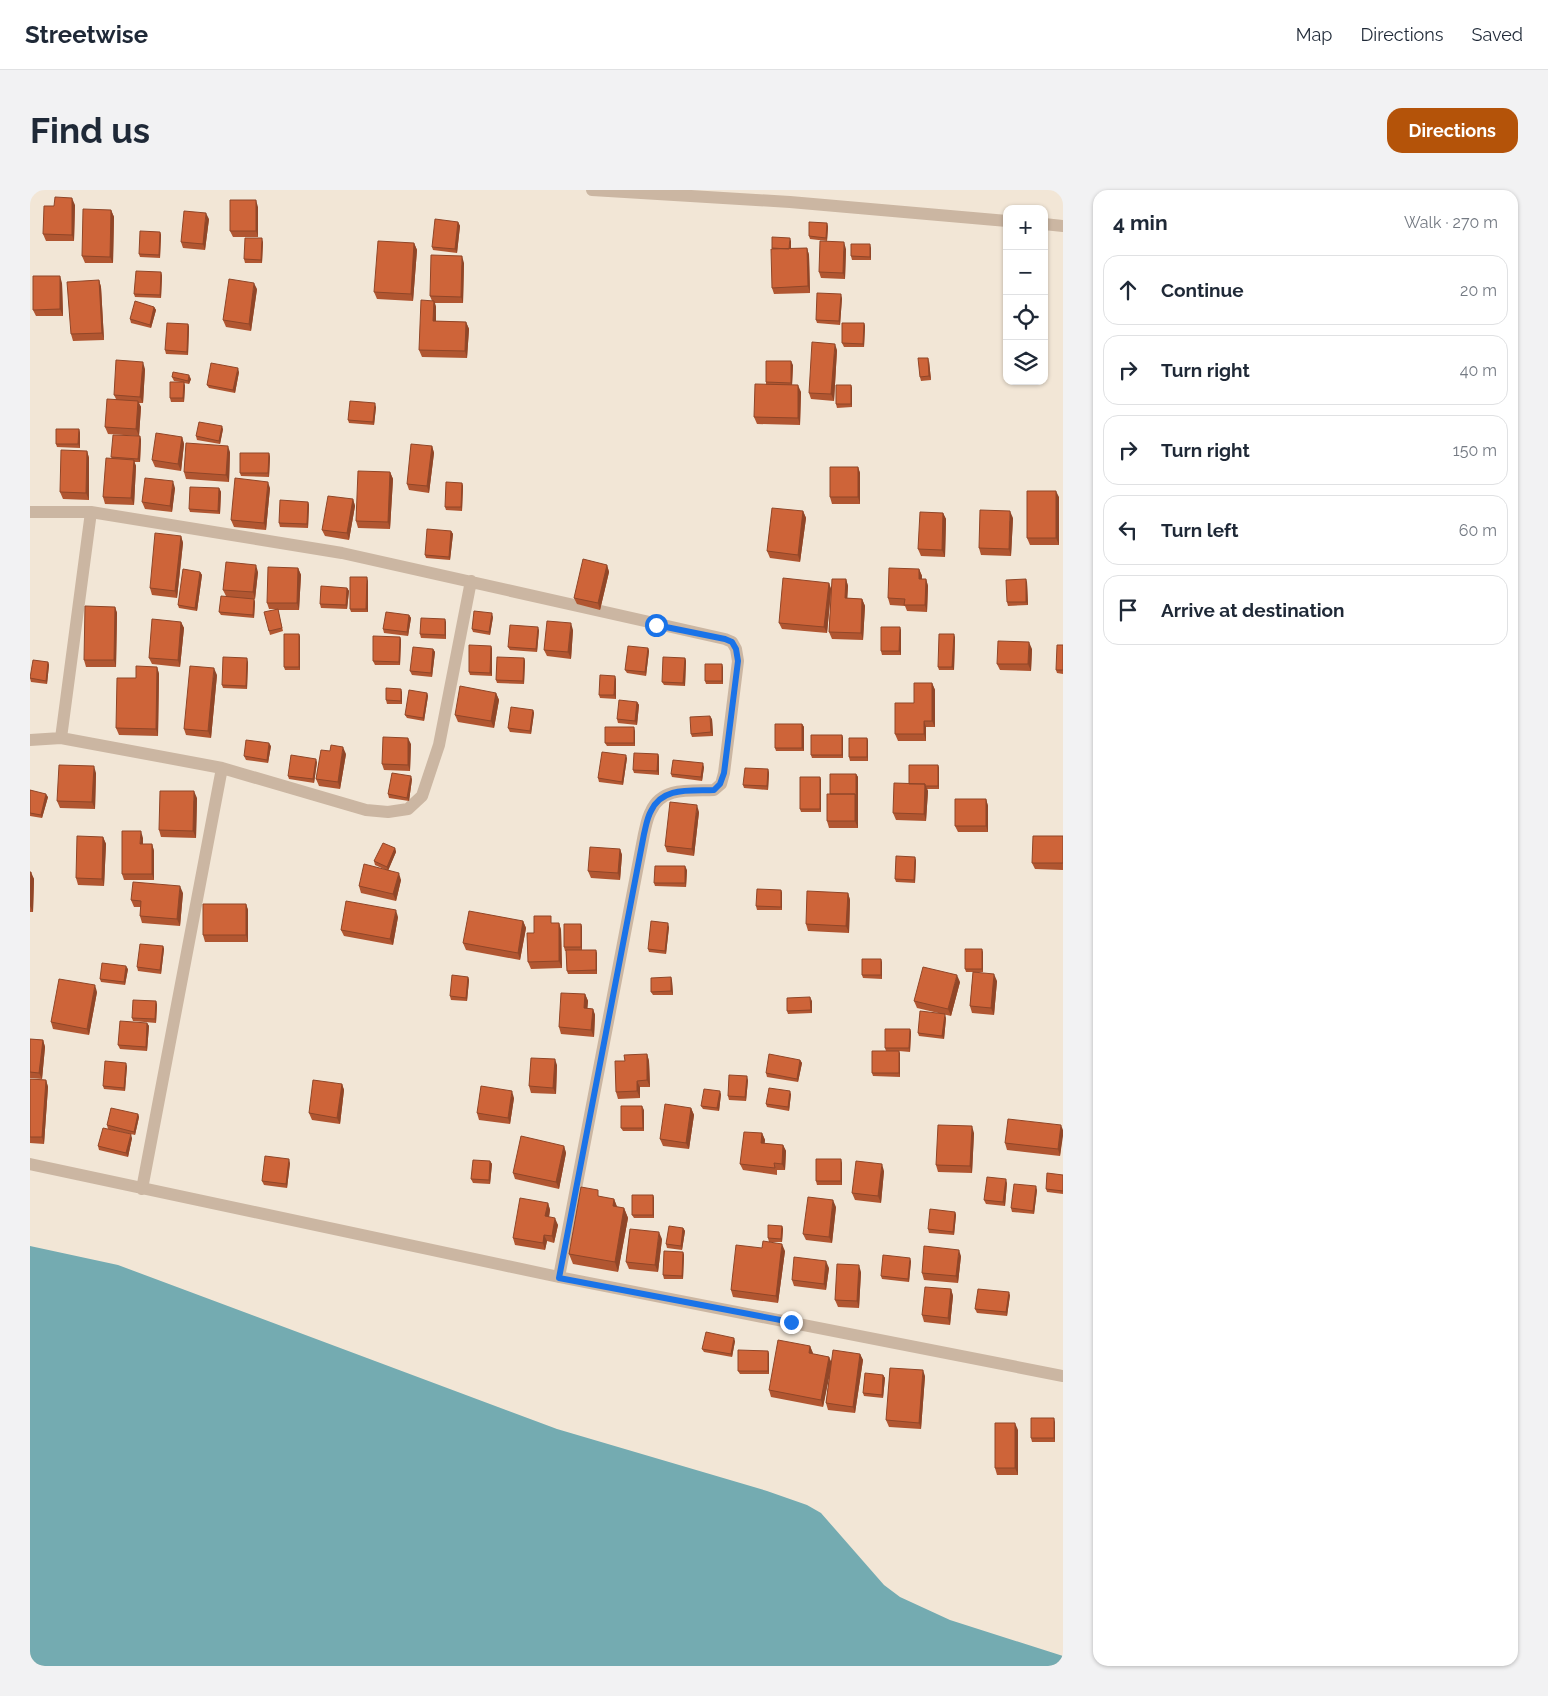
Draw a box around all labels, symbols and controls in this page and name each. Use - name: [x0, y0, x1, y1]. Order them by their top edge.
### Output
- text: Streetwise: [25, 20, 148, 49]
- text: Map: [1296, 24, 1332, 45]
- text: Directions: [1360, 24, 1444, 45]
- text: Saved: [1472, 24, 1523, 45]
- button: Directions: [1387, 108, 1518, 153]
- text: Find us: [30, 110, 150, 151]
- map controls: [1003, 205, 1048, 385]
- button: +: [1003, 205, 1048, 250]
- text: 4 min: [1113, 210, 1168, 235]
- text: Walk · 270 m: [1404, 213, 1498, 232]
- button: −: [1003, 250, 1048, 295]
- icon: ahead: [1114, 276, 1142, 304]
- text: Continue: [1161, 279, 1244, 301]
- text: 20 m: [1460, 281, 1497, 300]
- button: locate: [1003, 295, 1048, 340]
- button: layers: [1003, 340, 1048, 385]
- icon: right: [1114, 356, 1142, 384]
- text: Turn right: [1161, 359, 1250, 381]
- text: 40 m: [1460, 361, 1497, 380]
- icon: right: [1114, 436, 1142, 464]
- text: Turn right: [1161, 439, 1250, 461]
- text: 150 m: [1453, 441, 1497, 460]
- icon: left: [1114, 516, 1142, 544]
- text: Turn left: [1161, 519, 1238, 541]
- text: 60 m: [1459, 521, 1497, 540]
- icon: arrive: [1114, 596, 1142, 624]
- text: Arrive at destination: [1161, 599, 1345, 621]
- route start: [645, 614, 668, 637]
- route end: [780, 1311, 803, 1334]

